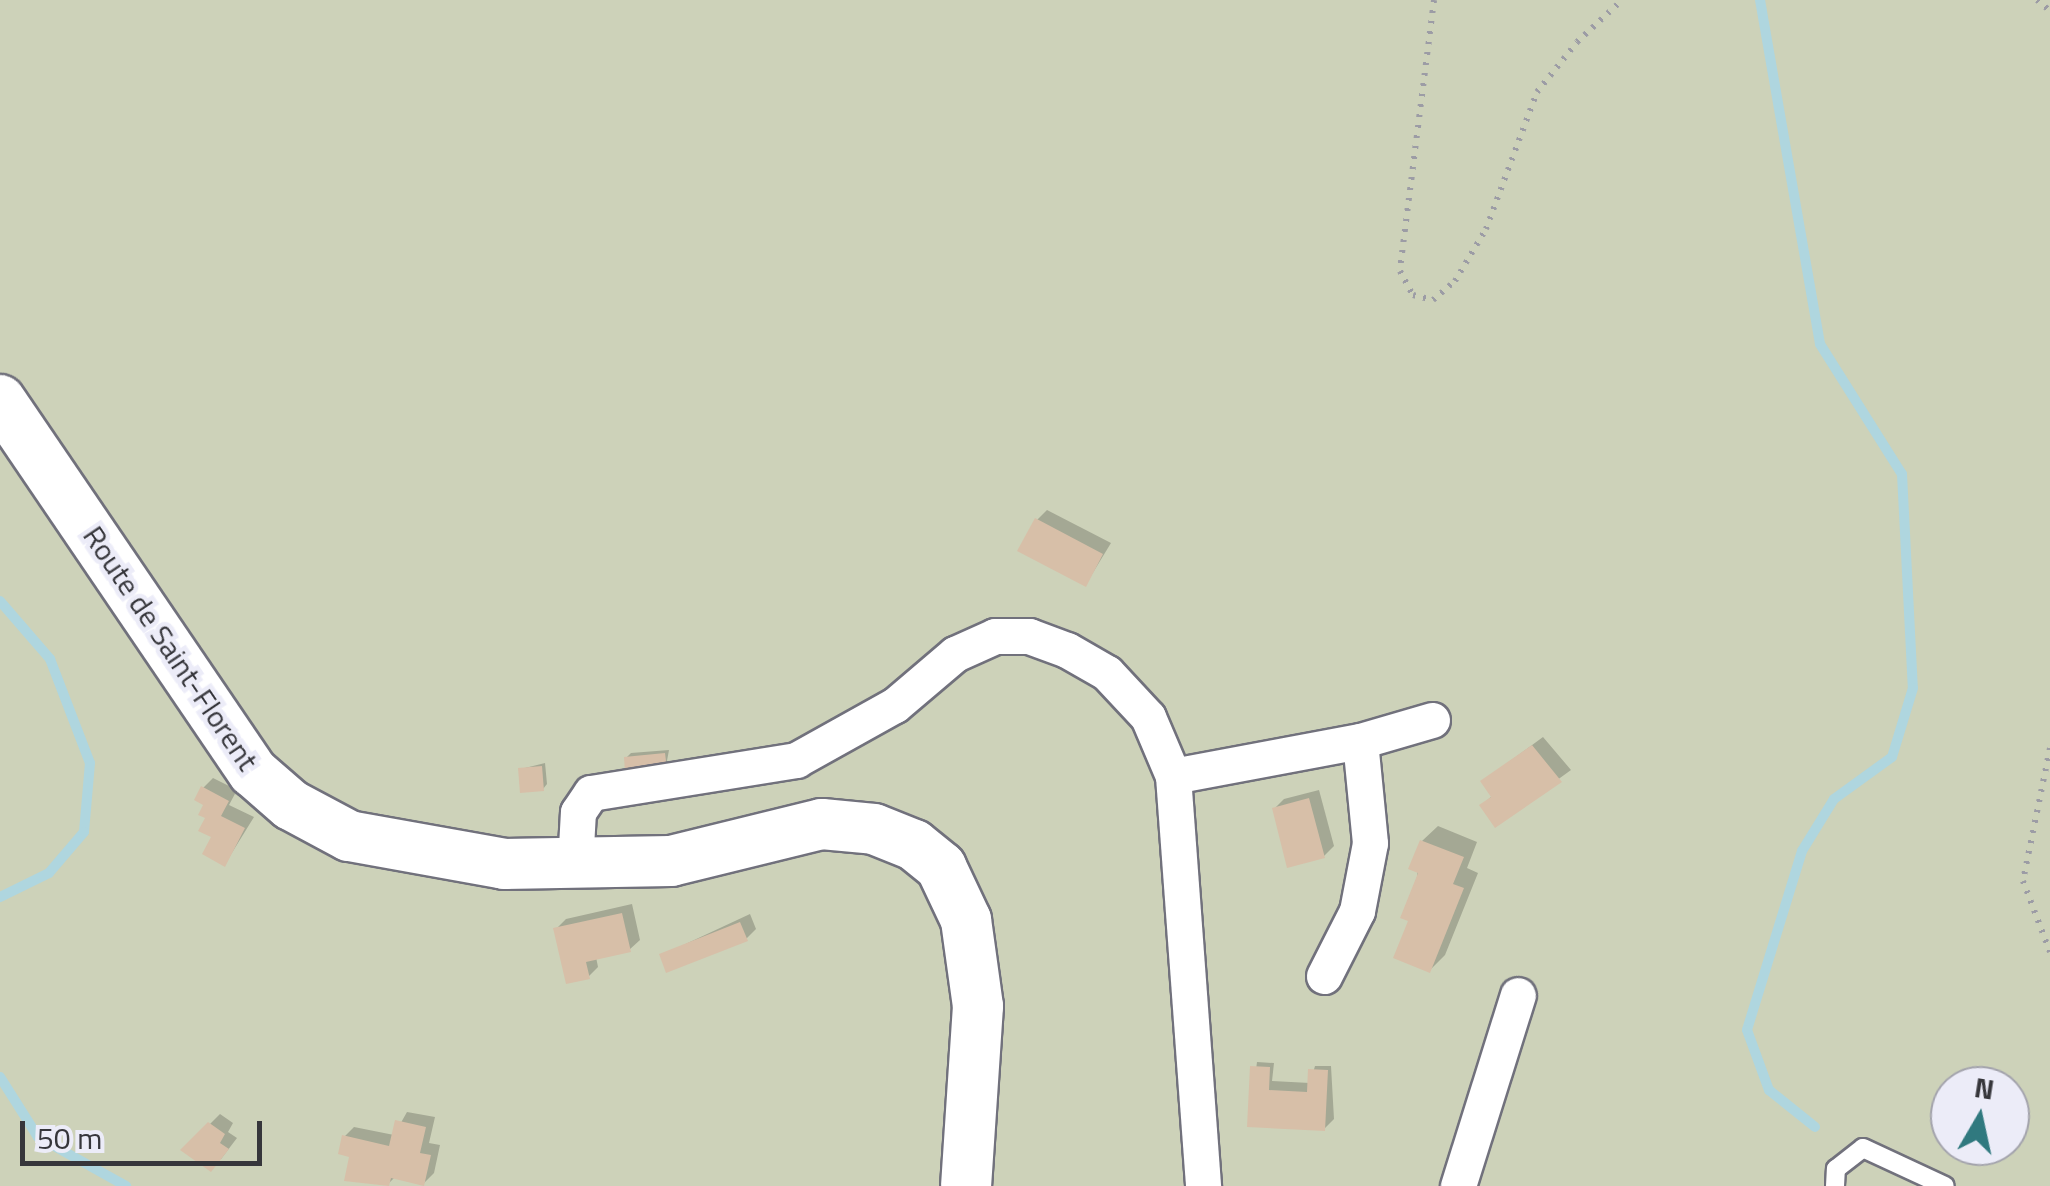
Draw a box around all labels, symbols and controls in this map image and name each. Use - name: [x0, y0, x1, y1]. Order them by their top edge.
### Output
- street label: Route de Saint-Florent: [76, 519, 266, 777]
- text: N: [1972, 1065, 1997, 1111]
- north arrow: [1930, 1066, 2030, 1166]
- scale bar: [25, 1101, 268, 1163]
- text: 50 m: [37, 1115, 102, 1161]

